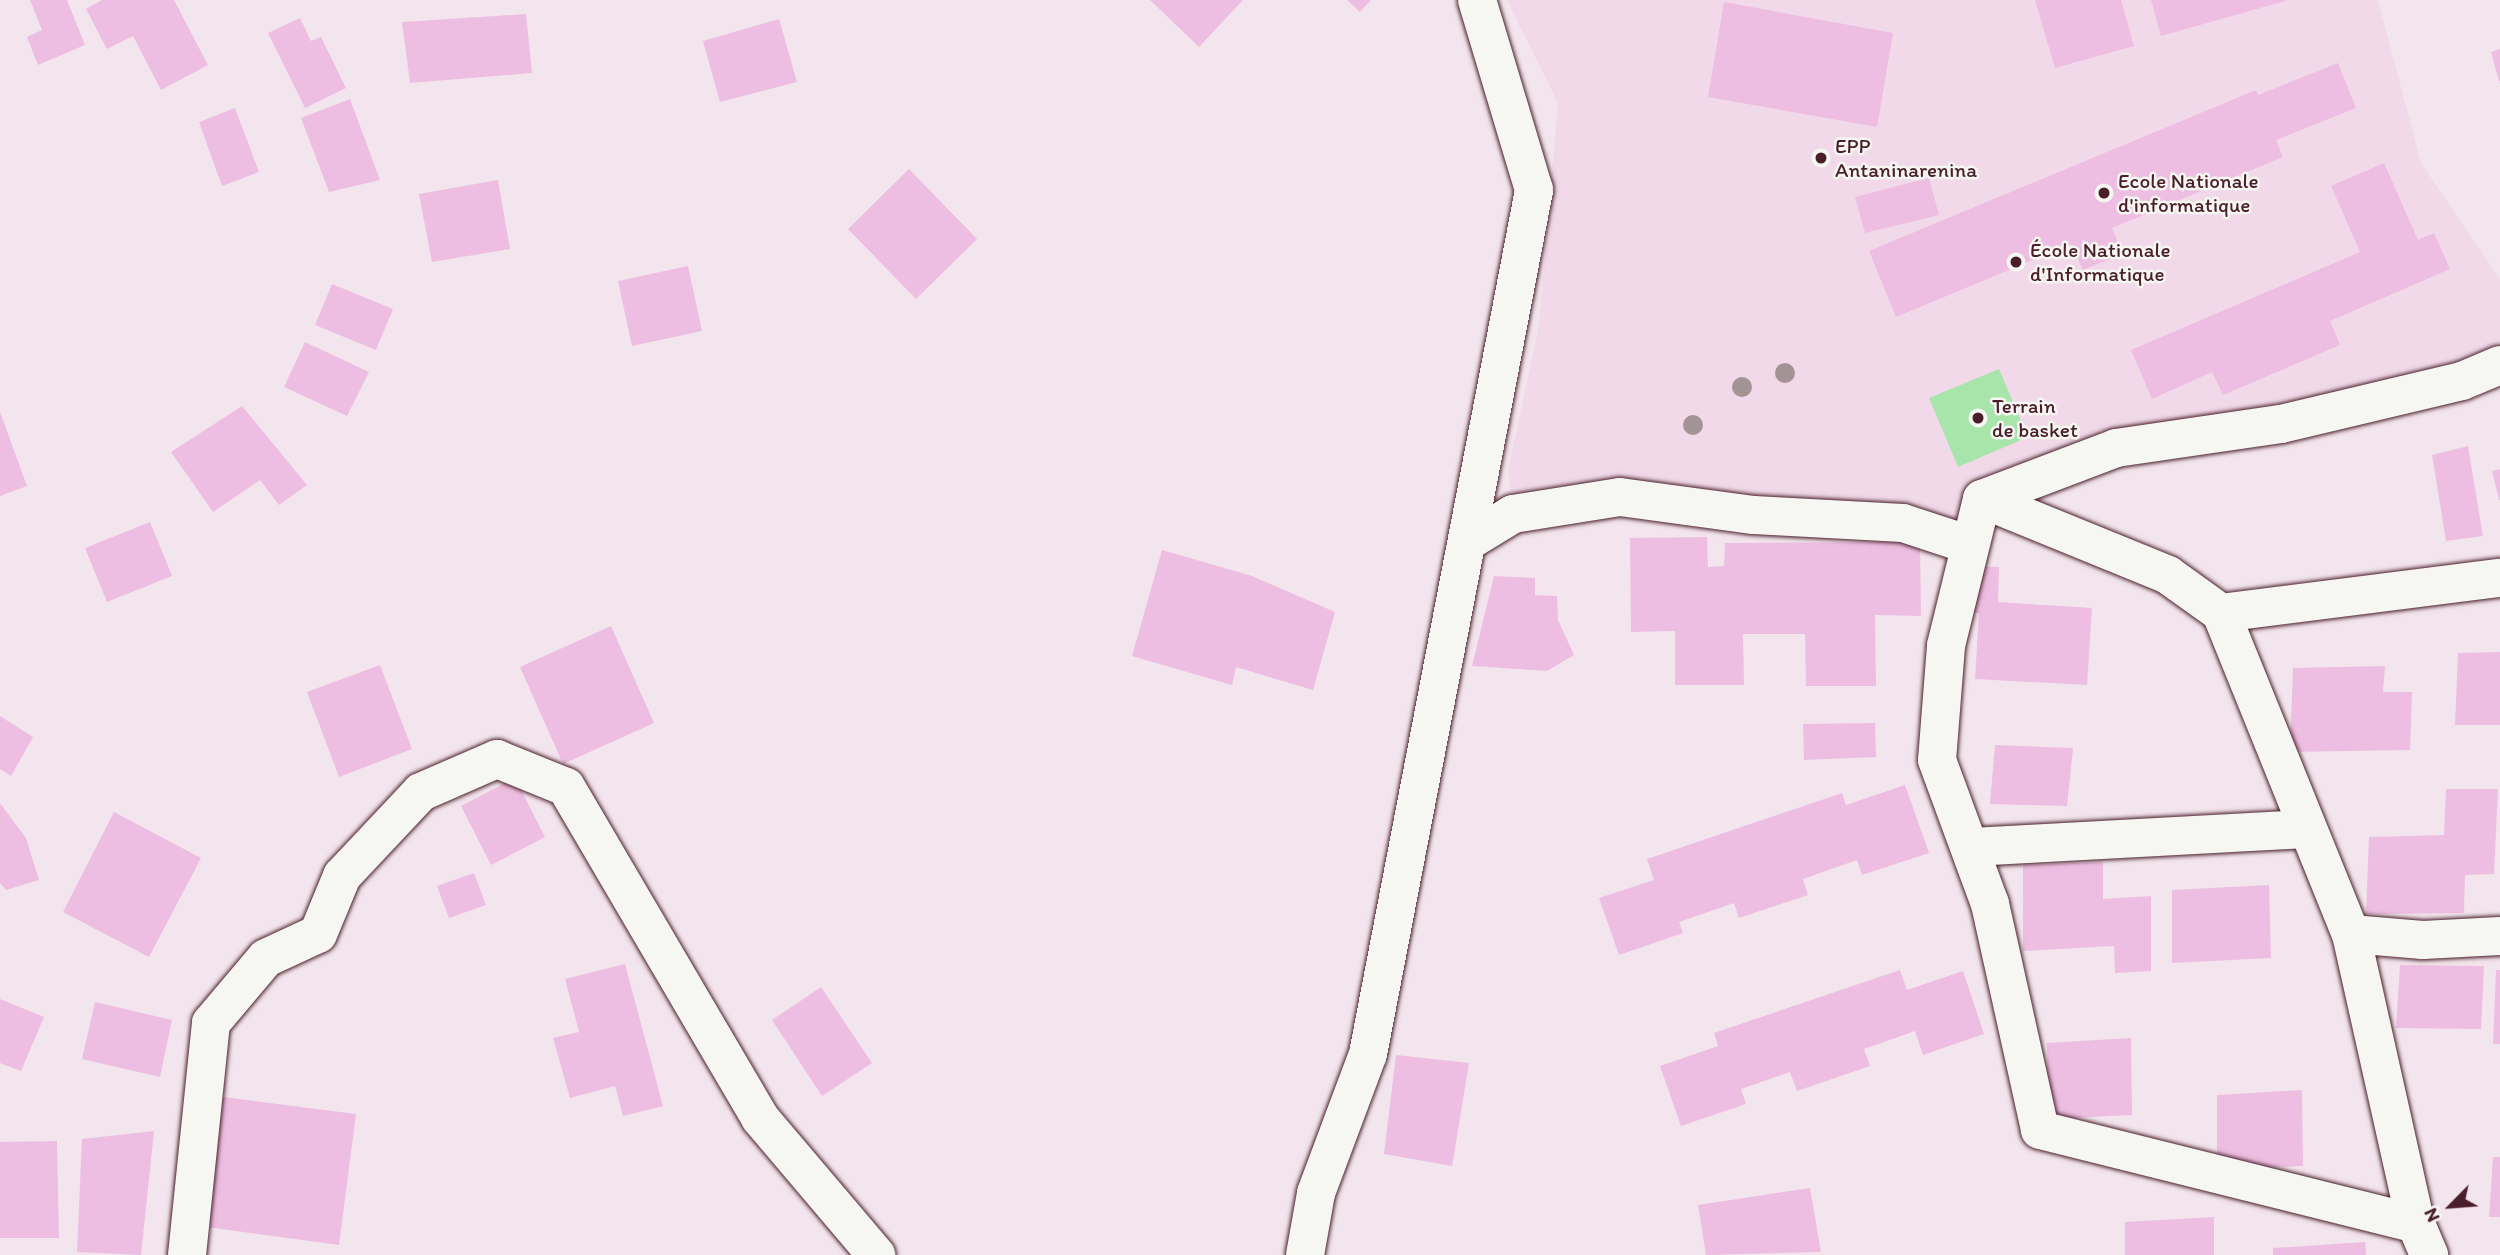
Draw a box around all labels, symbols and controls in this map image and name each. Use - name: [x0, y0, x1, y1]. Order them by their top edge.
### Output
- place label: EPP Antaninarenina: [1835, 133, 1977, 183]
- marker: EPP Antaninarenina: [1813, 150, 1829, 166]
- place label: Ecole Nationale d'informatique: [2118, 168, 2258, 218]
- marker: Ecole Nationale d'informatique: [2096, 185, 2112, 201]
- place label: École Nationale d'Informatique: [2030, 237, 2170, 287]
- marker: École Nationale d'Informatique: [2008, 254, 2024, 270]
- place label: Terrain de basket: [1992, 393, 2078, 443]
- marker: Terrain de basket: [1970, 410, 1986, 426]
- north arrow: [2416, 1171, 2486, 1241]
- text: N: [2418, 1204, 2445, 1226]

